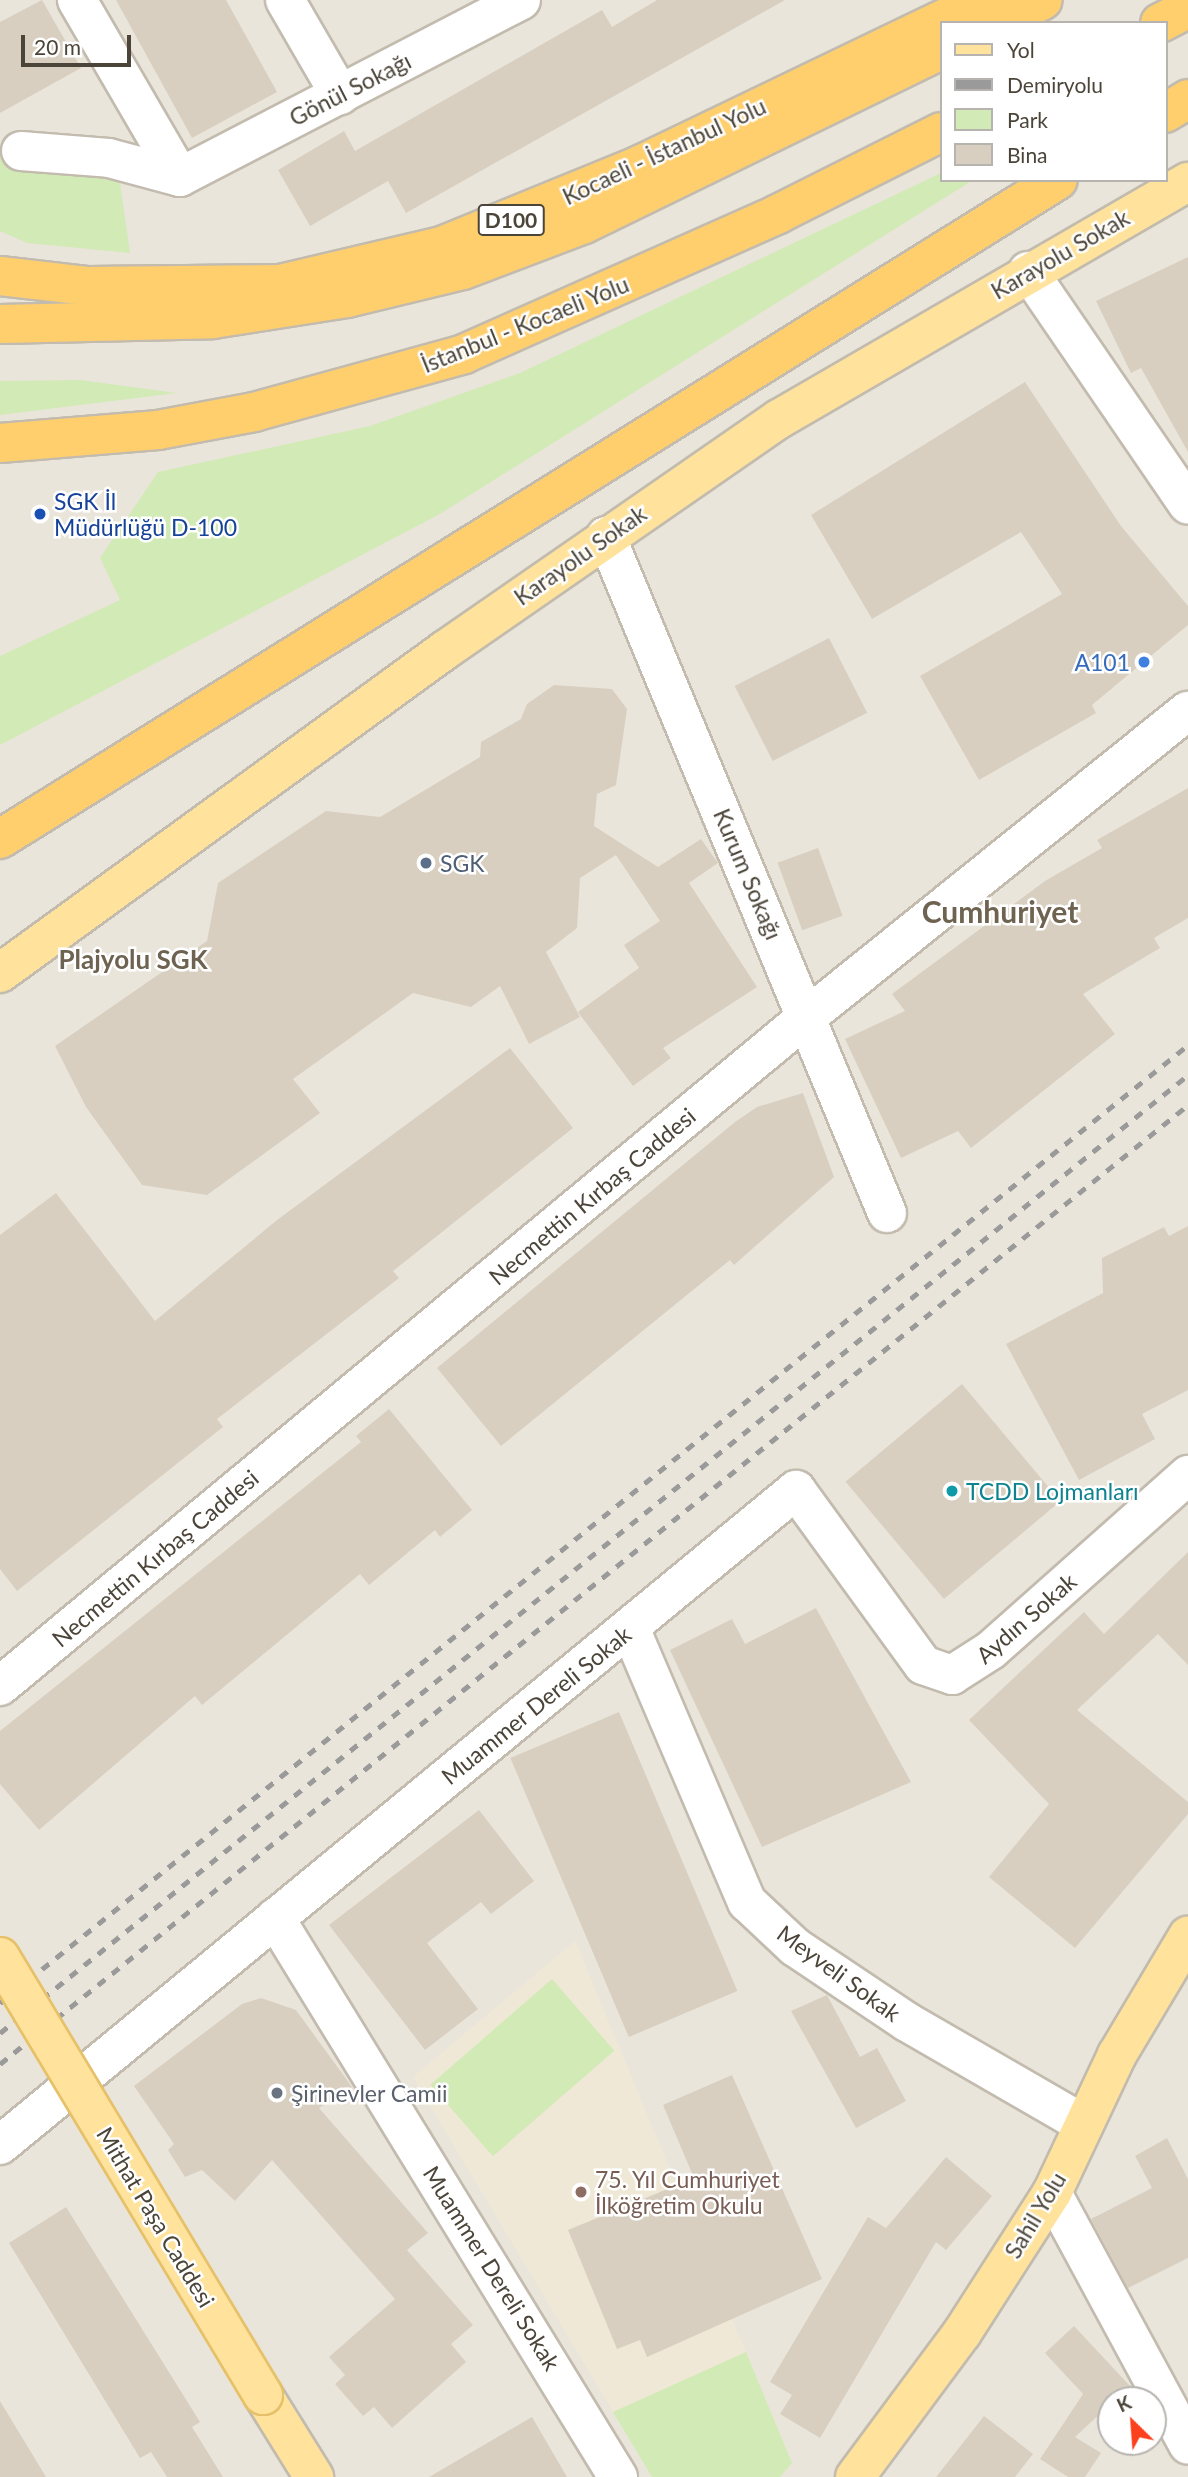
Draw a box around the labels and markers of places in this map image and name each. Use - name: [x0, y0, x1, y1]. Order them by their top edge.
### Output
- place label: SGK İl Müdürlüğü D-100: [54, 487, 237, 541]
- marker: SGK İl Müdürlüğü D-100: [32, 506, 48, 522]
- place label: A101: [1074, 648, 1130, 676]
- marker: A101: [1136, 654, 1152, 670]
- place label: SGK: [440, 849, 485, 877]
- marker: SGK: [418, 855, 434, 871]
- place label: TCDD Lojmanları: [966, 1477, 1139, 1505]
- marker: TCDD Lojmanları: [944, 1483, 960, 1499]
- place label: Şirinevler Camii: [291, 2079, 448, 2107]
- marker: Şirinevler Camii: [269, 2085, 285, 2101]
- place label: 75. Yıl Cumhuriyet İlköğretim Okulu: [595, 2165, 781, 2219]
- marker: 75. Yıl Cumhuriyet İlköğretim Okulu: [573, 2184, 589, 2200]

